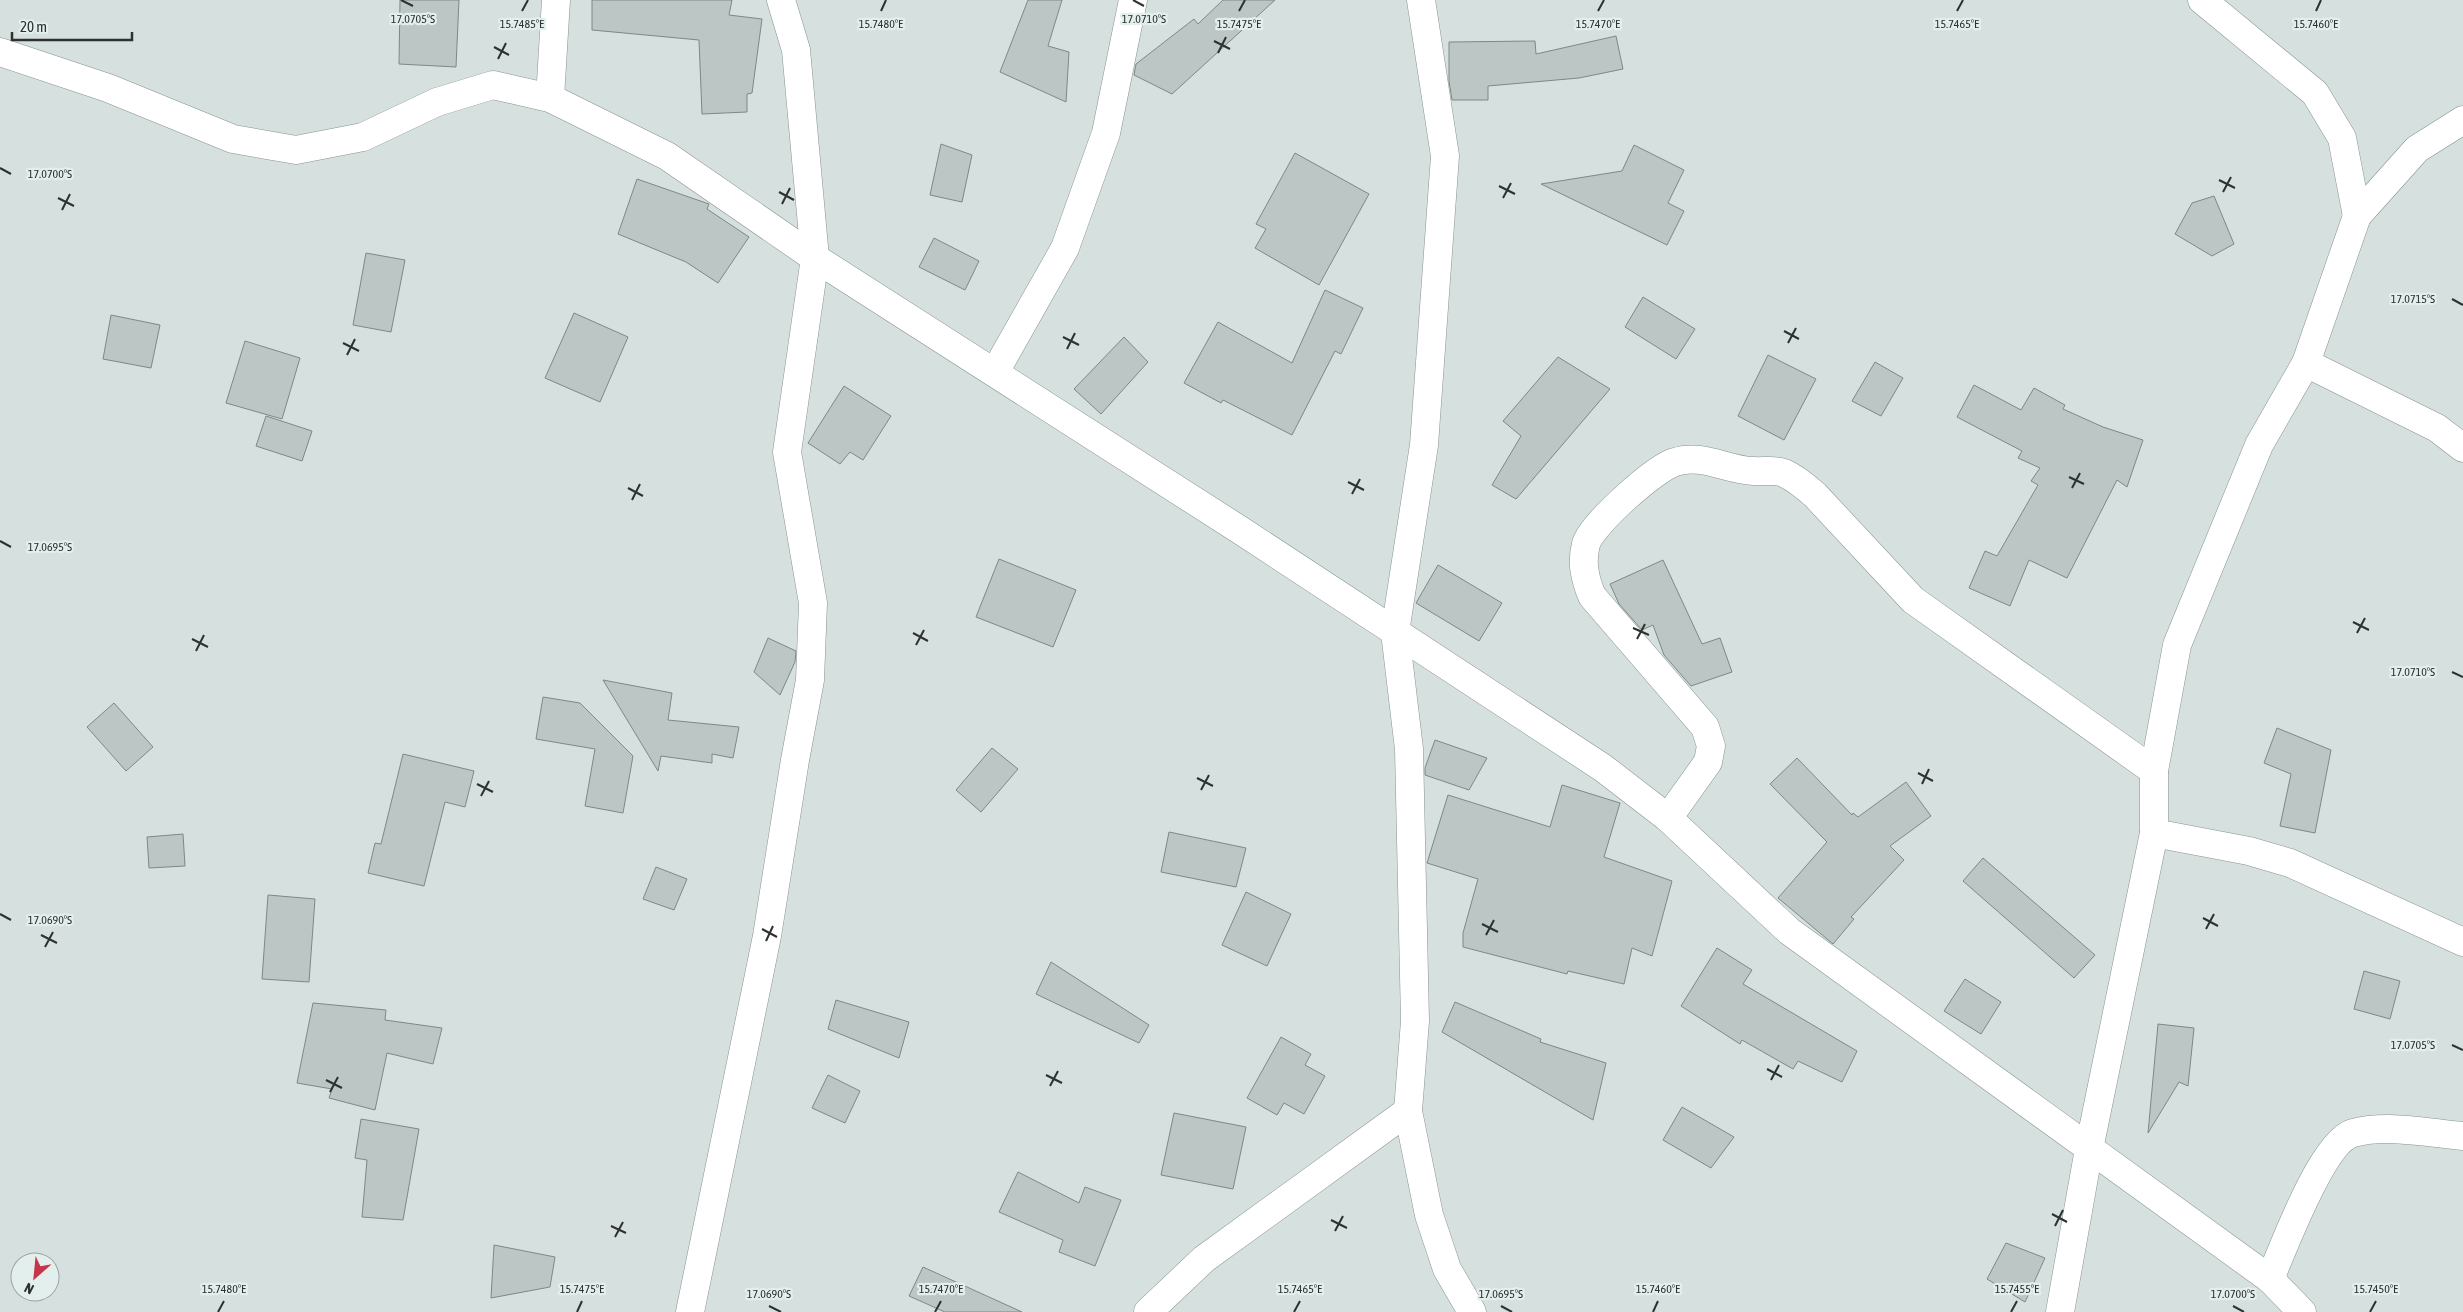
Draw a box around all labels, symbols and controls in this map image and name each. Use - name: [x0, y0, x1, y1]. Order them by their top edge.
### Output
- scale bar: [12, 10, 132, 42]
- text: 17.0705°S: [391, 12, 435, 26]
- text: 17.0710°S: [1122, 12, 1166, 26]
- text: 15.7485°E: [500, 17, 544, 31]
- text: 15.7480°E: [859, 17, 903, 31]
- text: 15.7475°E: [1217, 17, 1261, 31]
- text: 15.7470°E: [1576, 17, 1620, 31]
- text: 15.7465°E: [1935, 17, 1979, 31]
- text: 15.7460°E: [2294, 17, 2338, 31]
- text: 20 m: [20, 18, 47, 35]
- text: 17.0700°S: [28, 167, 72, 181]
- text: 17.0715°S: [2391, 292, 2435, 306]
- text: 17.0695°S: [28, 540, 72, 554]
- text: 17.0710°S: [2391, 665, 2435, 679]
- text: 17.0690°S: [28, 913, 72, 927]
- text: 17.0705°S: [2391, 1038, 2435, 1052]
- north arrow: [10, 1252, 60, 1302]
- text: N: [22, 1280, 36, 1298]
- text: 15.7480°E: [202, 1282, 246, 1296]
- text: 15.7475°E: [560, 1282, 604, 1296]
- text: 15.7470°E: [919, 1282, 963, 1296]
- text: 15.7465°E: [1278, 1282, 1322, 1296]
- text: 15.7460°E: [1636, 1282, 1680, 1296]
- text: 15.7455°E: [1995, 1282, 2039, 1296]
- text: 15.7450°E: [2354, 1282, 2398, 1296]
- text: 17.0690°S: [747, 1287, 791, 1301]
- text: 17.0695°S: [1479, 1287, 1523, 1301]
- text: 17.0700°S: [2211, 1287, 2255, 1301]

